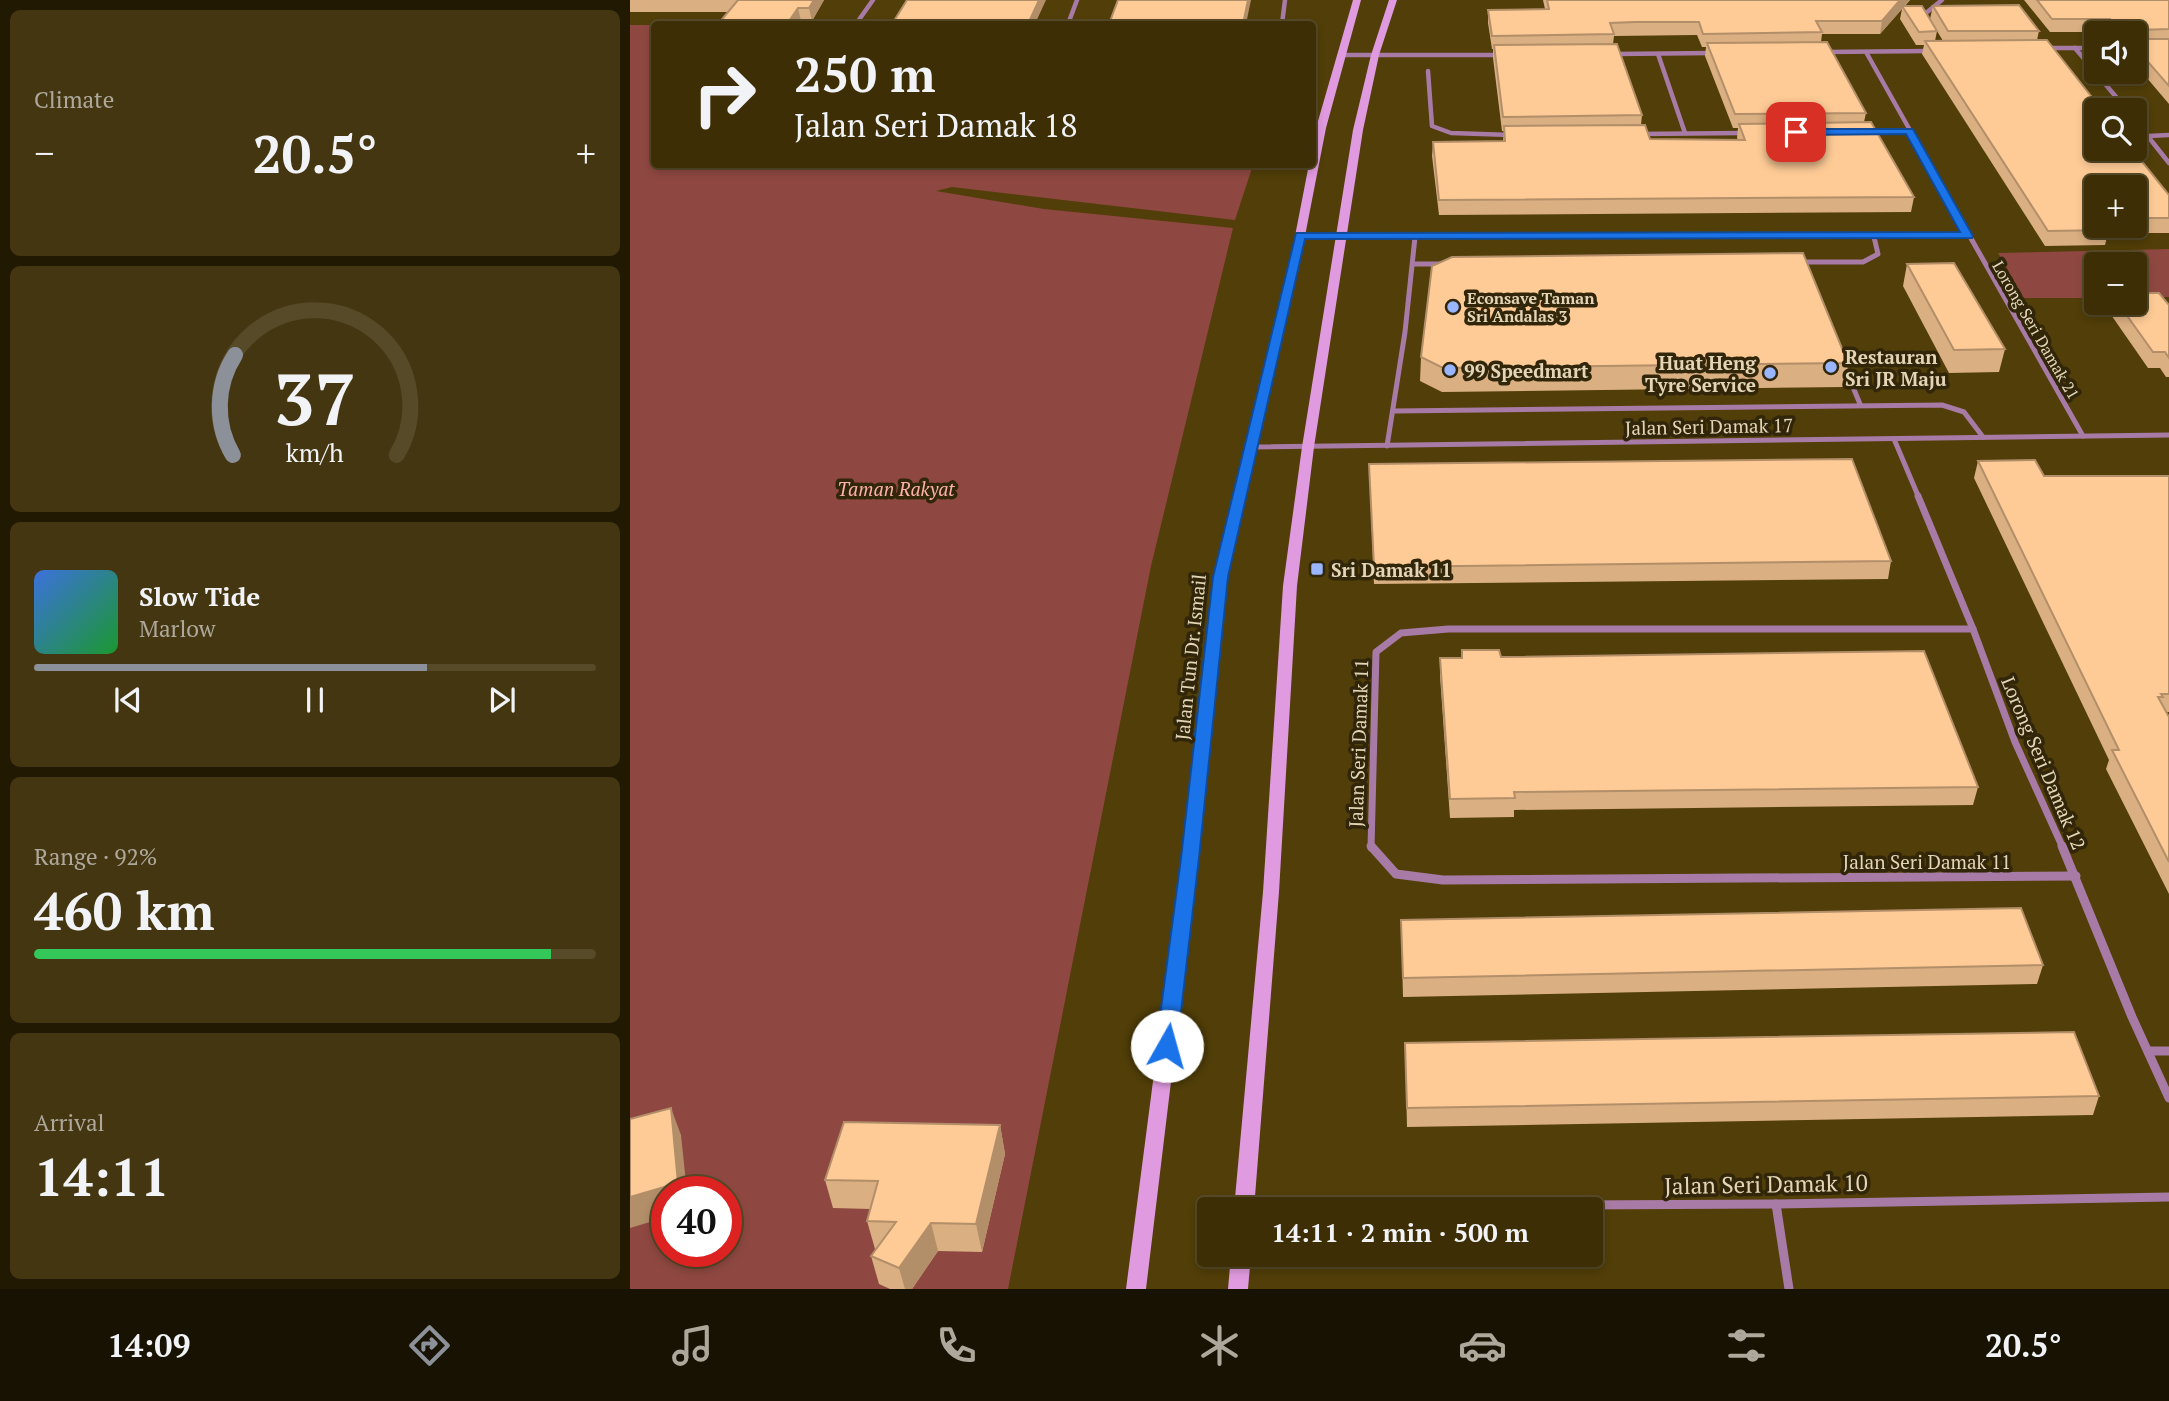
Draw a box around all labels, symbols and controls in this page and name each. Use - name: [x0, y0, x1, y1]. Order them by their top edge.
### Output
- map controls: [2084, 21, 2147, 315]
- button: sound: [2084, 21, 2147, 84]
- text: 250 m: [794, 41, 936, 106]
- icon: right: [679, 49, 770, 140]
- text: Climate: [34, 84, 114, 115]
- button: search: [2084, 98, 2147, 161]
- pin: [1766, 102, 1826, 162]
- text: Jalan Seri Damak 18: [794, 104, 1078, 146]
- icon: arrive: [1777, 113, 1815, 151]
- text: 20.5°: [252, 119, 378, 188]
- text: −: [34, 128, 54, 178]
- text: +: [576, 128, 596, 178]
- button: +: [2084, 175, 2147, 238]
- button: −: [2084, 252, 2147, 315]
- street label: Lorong Seri Damak 21: [1987, 257, 2085, 403]
- place label: Econsave Taman Sri Andalas 3: [1467, 287, 1595, 327]
- marker: Econsave Taman Sri Andalas 3: [1445, 299, 1461, 315]
- place label: Restauran Sri JR Maju: [1845, 344, 1947, 391]
- text: 37: [274, 349, 356, 446]
- place label: Huat Heng Tyre Service: [1645, 350, 1757, 397]
- place label: 99 Speedmart: [1464, 358, 1589, 383]
- marker: Restauran Sri JR Maju: [1823, 359, 1839, 375]
- marker: 99 Speedmart: [1442, 362, 1458, 378]
- marker: Huat Heng Tyre Service: [1762, 365, 1778, 381]
- street label: Jalan Seri Damak 17: [1625, 412, 1793, 440]
- text: km/h: [286, 435, 344, 468]
- park label: Taman Rakyat: [837, 476, 955, 501]
- place label: Sri Damak 11: [1331, 557, 1452, 582]
- marker: Sri Damak 11: [1309, 561, 1325, 577]
- street label: Jalan Tun Dr. Ismail: [1169, 573, 1211, 741]
- text: Slow Tide: [139, 579, 260, 613]
- text: Marlow: [139, 613, 216, 644]
- street label: Jalan Seri Damak 11: [1343, 658, 1373, 828]
- street label: Lorong Seri Damak 12: [1996, 673, 2092, 853]
- icon: previous: [109, 681, 147, 719]
- icon: pause: [296, 681, 334, 719]
- icon: next: [483, 681, 521, 719]
- text: Range · 92%: [34, 841, 157, 872]
- street label: Jalan Seri Damak 11: [1843, 849, 2011, 874]
- text: 460 km: [34, 876, 215, 945]
- position arrow: [1130, 1009, 1204, 1083]
- text: Arrival: [34, 1107, 105, 1138]
- text: 14:11: [34, 1142, 169, 1211]
- street label: Jalan Seri Damak 10: [1664, 1167, 1868, 1201]
- speed limit sign: 40: [651, 1176, 742, 1267]
- text: 14:11 · 2 min · 500 m: [1271, 1215, 1529, 1249]
- icon: directions: [405, 1321, 454, 1370]
- icon: music: [668, 1321, 717, 1370]
- icon: phone: [932, 1321, 981, 1370]
- icon: climate: [1195, 1321, 1244, 1370]
- icon: car: [1458, 1321, 1507, 1370]
- icon: filters: [1722, 1321, 1771, 1370]
- text: 14:09: [107, 1324, 190, 1366]
- text: 20.5°: [1985, 1324, 2062, 1366]

